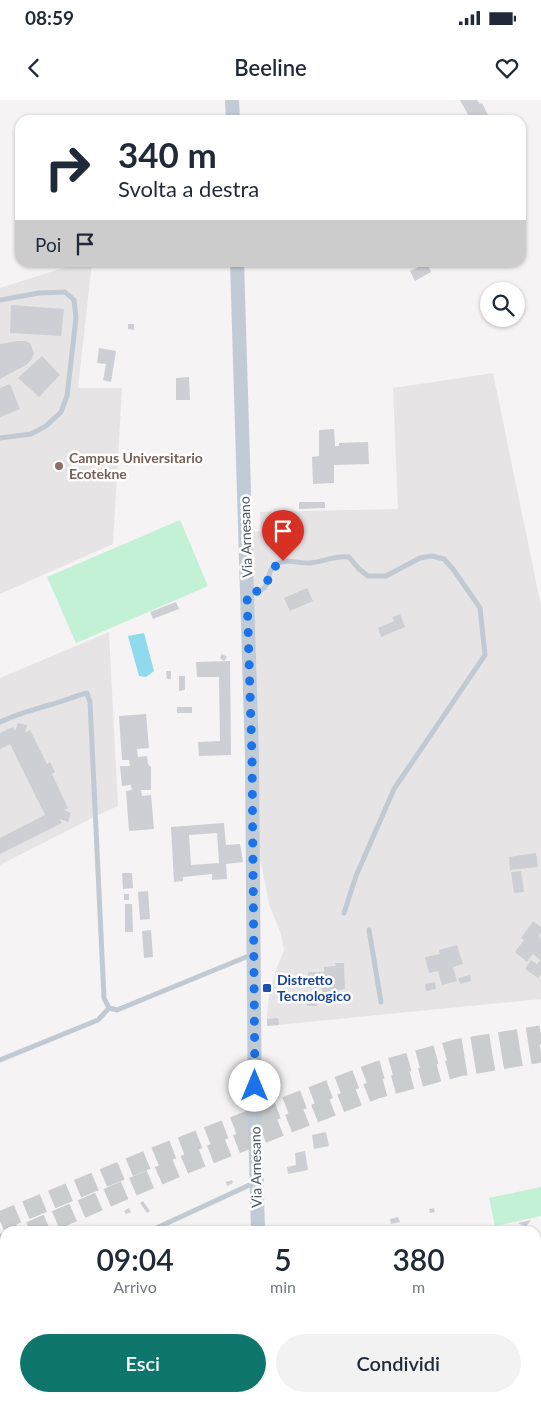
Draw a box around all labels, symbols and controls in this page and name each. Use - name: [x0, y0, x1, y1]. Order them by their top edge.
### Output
- text: 08:59: [25, 6, 74, 29]
- icon: back: [20, 54, 48, 82]
- text: Beeline: [234, 54, 307, 81]
- icon: heart: [493, 54, 521, 82]
- text: 340 m: [118, 133, 217, 175]
- icon: right: [35, 135, 100, 200]
- text: Svolta a destra: [118, 175, 259, 202]
- icon: arrive: [71, 230, 99, 258]
- text: Poi: [35, 233, 61, 256]
- map controls: [480, 282, 525, 327]
- button: search: [480, 282, 525, 327]
- place label: Campus Universitario Ecotekne: [69, 449, 203, 482]
- marker: Campus Universitario Ecotekne: [53, 460, 65, 472]
- street label: Via Arnesano: [236, 496, 255, 578]
- pin: [262, 510, 304, 561]
- icon: arrive: [269, 517, 297, 545]
- place label: Distretto Tecnologico: [277, 971, 351, 1004]
- marker: Distretto Tecnologico: [261, 982, 273, 994]
- position arrow: [228, 1059, 280, 1111]
- street label: Via Arnesano: [246, 1126, 265, 1208]
- text: 09:04: [96, 1241, 174, 1277]
- text: 5: [274, 1241, 292, 1277]
- text: 380: [392, 1241, 445, 1277]
- text: Arrivo: [113, 1277, 157, 1296]
- text: min: [270, 1277, 296, 1296]
- text: m: [412, 1277, 425, 1296]
- button: Esci: [20, 1334, 266, 1392]
- button: Condividi: [276, 1334, 521, 1392]

